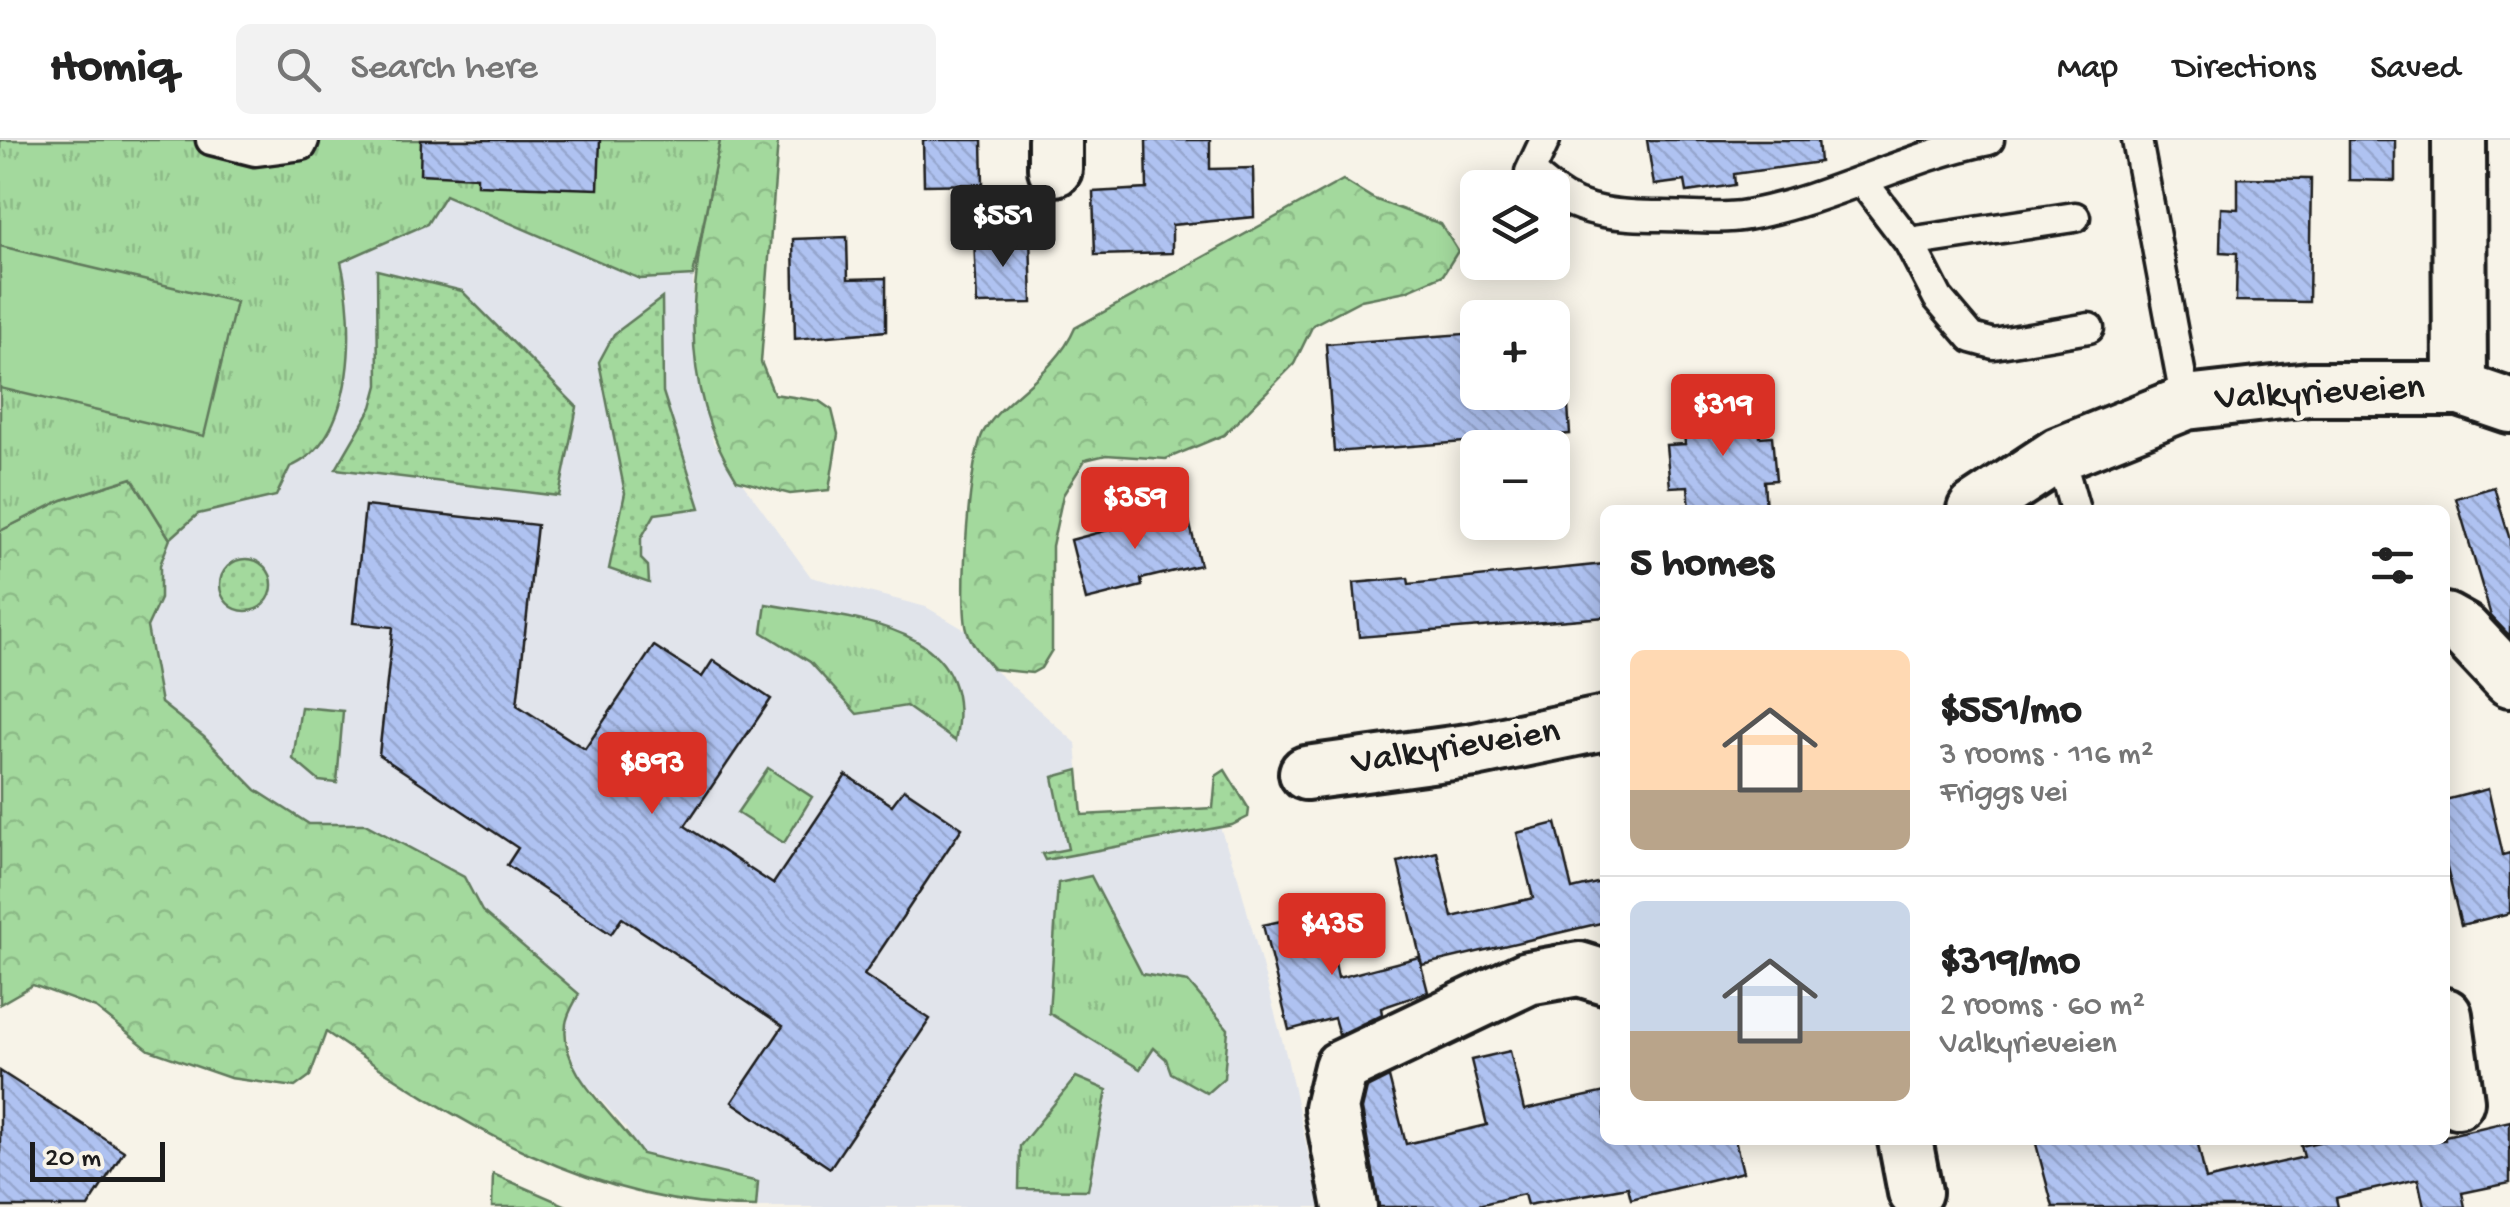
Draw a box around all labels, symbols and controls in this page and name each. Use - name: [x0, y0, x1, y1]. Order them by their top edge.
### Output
- search box: [236, 24, 936, 114]
- text: Homiq: [50, 41, 176, 98]
- icon: search: [271, 42, 326, 97]
- text: Search here: [351, 47, 538, 91]
- text: Map: [2057, 49, 2118, 90]
- text: Directions: [2173, 49, 2315, 90]
- text: Saved: [2370, 49, 2460, 90]
- map controls: [1460, 170, 1570, 540]
- button: layers: [1460, 170, 1570, 280]
- pin: $551: [944, 185, 1062, 270]
- text: $551: [973, 198, 1033, 236]
- button: +: [1460, 300, 1570, 410]
- street label: Valkyrieveien: [2213, 368, 2426, 423]
- pin: $319: [1664, 374, 1782, 459]
- text: $319: [1693, 387, 1753, 425]
- button: −: [1460, 430, 1570, 540]
- pin: $359: [1076, 467, 1194, 552]
- text: $359: [1103, 480, 1167, 518]
- icon: filters: [2365, 538, 2420, 593]
- text: 5 homes: [1630, 541, 1773, 590]
- text: $551/mo: [1940, 688, 2082, 737]
- icon: home: [1710, 690, 1830, 810]
- street label: Valkyrieveien: [1348, 711, 1563, 787]
- pin: $893: [593, 732, 711, 817]
- text: 3 rooms · 116 m²: [1940, 737, 2153, 775]
- text: $893: [620, 745, 684, 783]
- text: Friggs vei: [1940, 775, 2068, 813]
- pin: $435: [1273, 893, 1391, 978]
- text: $435: [1301, 906, 1363, 944]
- text: $319/mo: [1940, 939, 2080, 988]
- icon: home: [1710, 941, 1830, 1061]
- text: 2 rooms · 60 m²: [1940, 988, 2145, 1026]
- text: Valkyrieveien: [1940, 1026, 2117, 1064]
- scale bar: [30, 1137, 165, 1182]
- text: 20 m: [45, 1143, 101, 1176]

